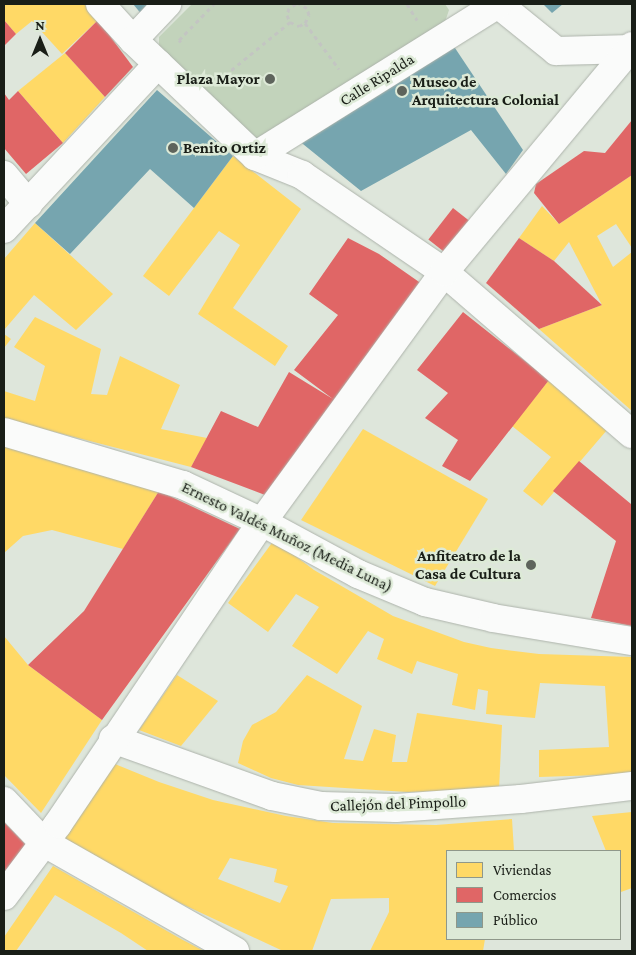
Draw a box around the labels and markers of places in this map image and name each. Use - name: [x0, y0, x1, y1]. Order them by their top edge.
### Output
- place label: Plaza Mayor: [177, 69, 260, 89]
- place label: Museo de Arquitectura Colonial: [412, 72, 559, 110]
- marker: Plaza Mayor: [264, 73, 276, 85]
- marker: Museo de Arquitectura Colonial: [396, 85, 408, 97]
- place label: Benito Ortiz: [183, 138, 266, 158]
- marker: Benito Ortiz: [167, 142, 179, 154]
- place label: Anfiteatro de la Casa de Cultura: [415, 546, 521, 584]
- marker: Anfiteatro de la Casa de Cultura: [525, 559, 537, 571]

